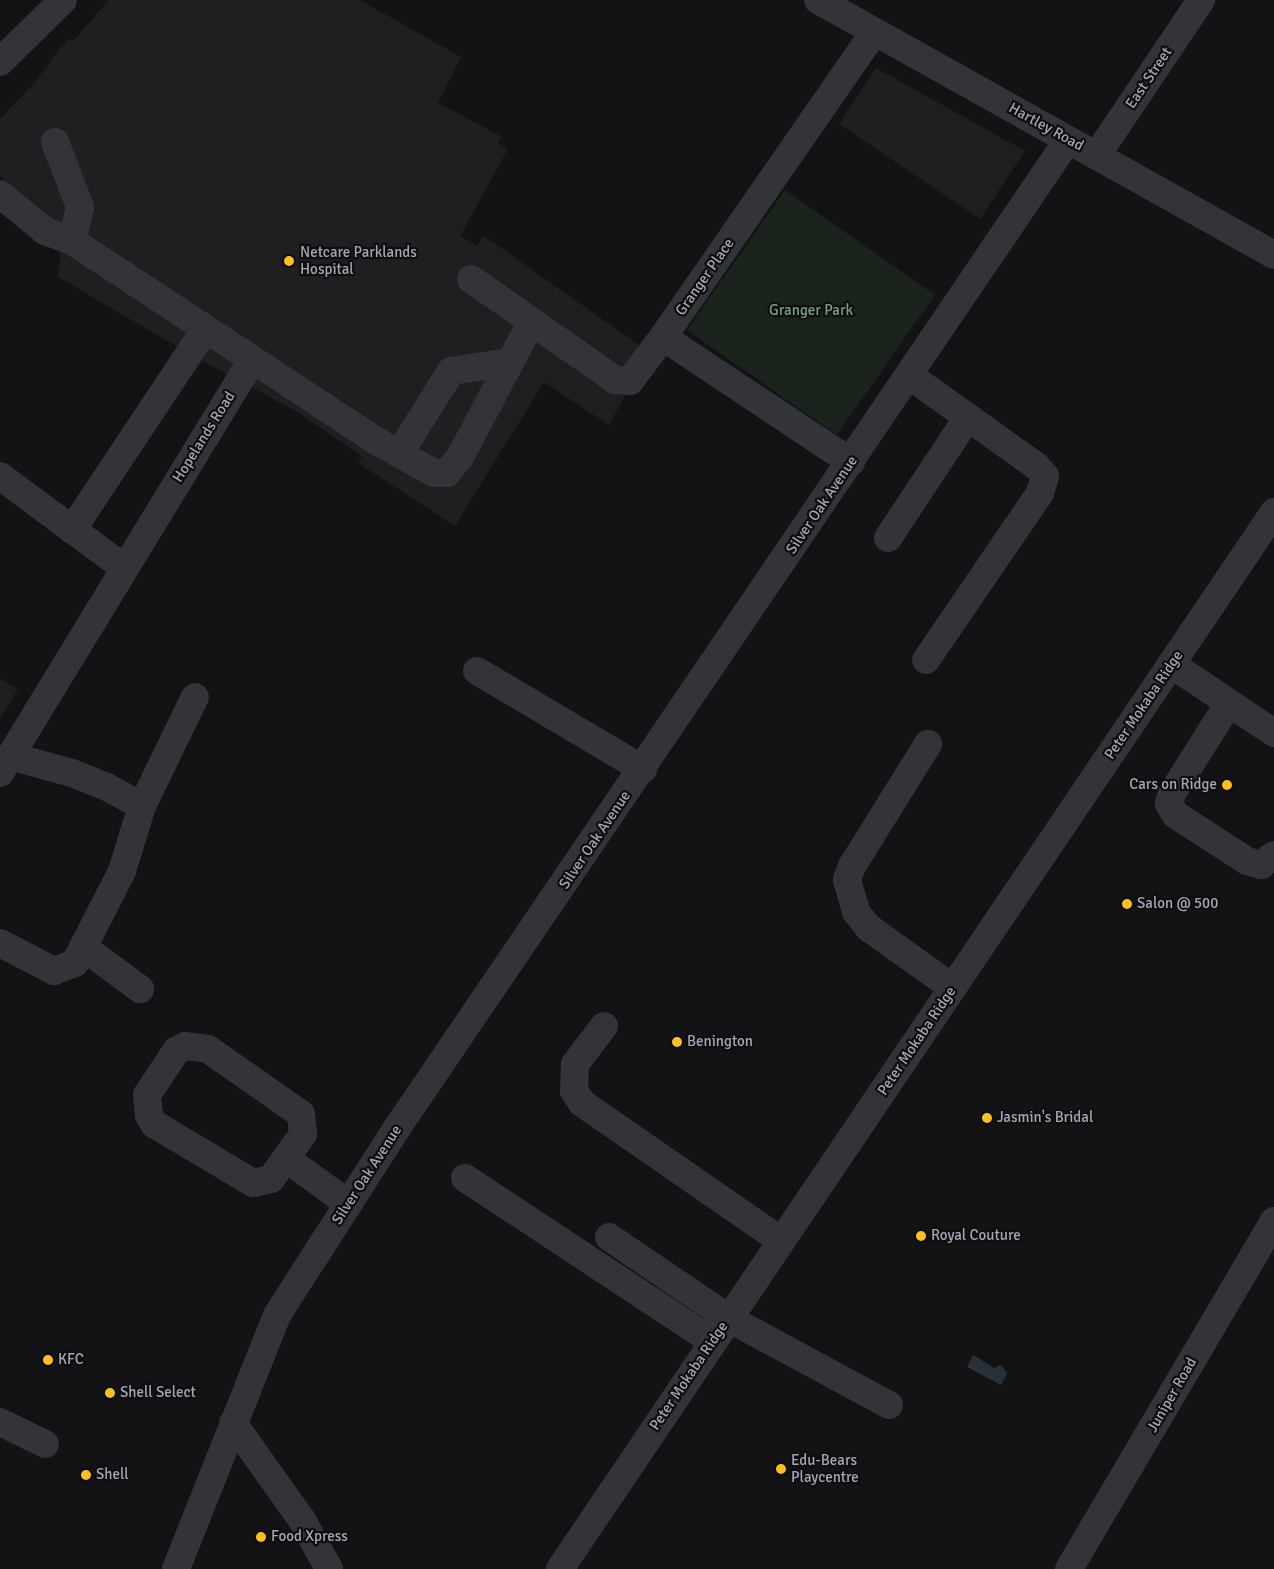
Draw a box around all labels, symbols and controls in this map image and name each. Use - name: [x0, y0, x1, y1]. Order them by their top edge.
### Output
- street label: East Street: [1122, 44, 1176, 112]
- street label: Hartley Road: [1005, 99, 1087, 155]
- street label: Granger Place: [672, 235, 738, 319]
- place label: Netcare Parklands Hospital: [300, 243, 417, 278]
- marker: Netcare Parklands Hospital: [282, 254, 296, 268]
- park label: Granger Park: [769, 302, 853, 320]
- street label: Hopelands Road: [169, 388, 239, 486]
- street label: Silver Oak Avenue: [782, 452, 862, 558]
- street label: Peter Mokaba Ridge: [1101, 647, 1187, 763]
- place label: Cars on Ridge: [1129, 776, 1217, 794]
- marker: Cars on Ridge: [1221, 779, 1233, 791]
- street label: Silver Oak Avenue: [555, 787, 635, 893]
- place label: Salon @ 500: [1137, 895, 1218, 913]
- marker: Salon @ 500: [1121, 898, 1133, 910]
- street label: Peter Mokaba Ridge: [874, 983, 960, 1099]
- place label: Benington: [687, 1033, 753, 1051]
- marker: Benington: [671, 1036, 683, 1048]
- place label: Jasmin's Bridal: [997, 1109, 1093, 1127]
- marker: Jasmin's Bridal: [981, 1112, 993, 1124]
- street label: Silver Oak Avenue: [328, 1122, 406, 1228]
- place label: Royal Couture: [931, 1227, 1021, 1245]
- marker: Royal Couture: [915, 1230, 927, 1242]
- street label: Peter Mokaba Ridge: [646, 1318, 732, 1434]
- place label: KFC: [58, 1351, 84, 1369]
- marker: KFC: [42, 1354, 54, 1366]
- street label: Juniper Road: [1143, 1354, 1201, 1436]
- place label: Shell Select: [120, 1384, 196, 1402]
- marker: Shell Select: [104, 1387, 116, 1399]
- place label: Edu-Bears Playcentre: [791, 1451, 859, 1486]
- marker: Edu-Bears Playcentre: [775, 1463, 787, 1475]
- place label: Shell: [96, 1466, 129, 1484]
- marker: Shell: [80, 1469, 92, 1481]
- place label: Food Xpress: [271, 1528, 348, 1546]
- marker: Food Xpress: [255, 1531, 267, 1543]

